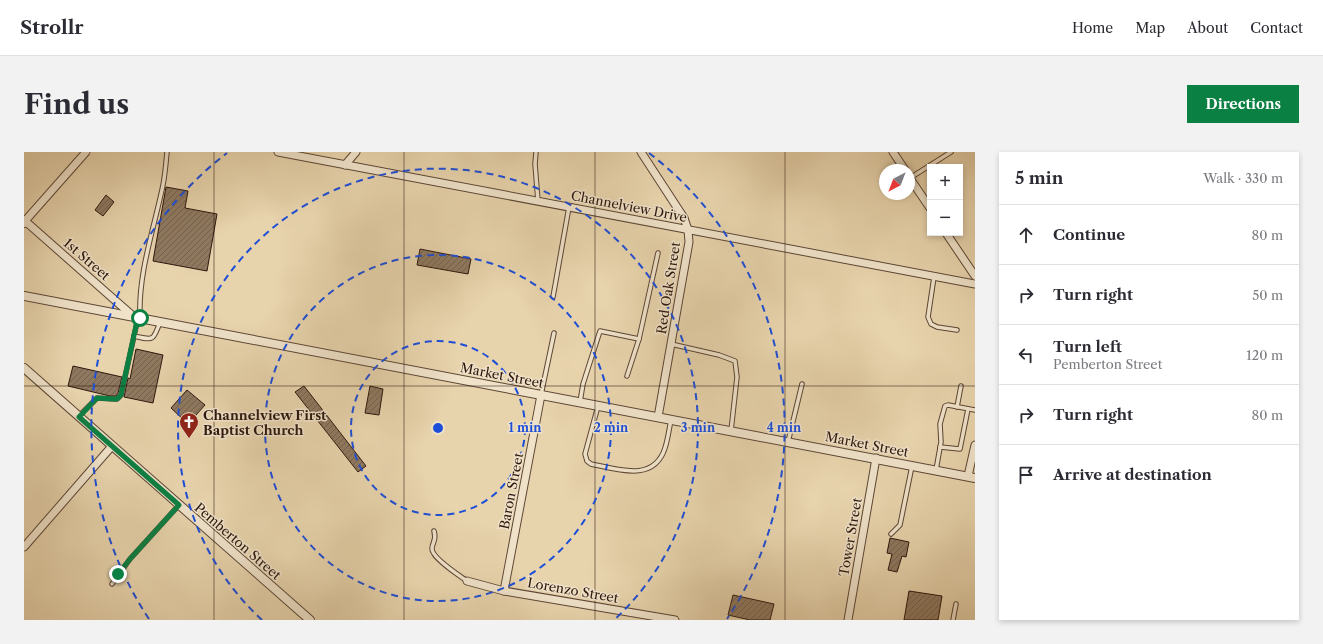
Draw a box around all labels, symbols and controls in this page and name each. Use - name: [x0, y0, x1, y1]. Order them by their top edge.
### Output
- text: Strollr: [20, 16, 84, 39]
- text: Home: [1072, 19, 1113, 37]
- text: Map: [1135, 19, 1165, 37]
- text: About: [1187, 19, 1228, 37]
- text: Contact: [1250, 19, 1303, 37]
- button: Directions: [1187, 85, 1299, 123]
- text: Find us: [24, 87, 129, 121]
- north arrow: [879, 164, 915, 200]
- map controls: [927, 164, 963, 236]
- button: +: [927, 164, 963, 200]
- text: 5 min: [1015, 168, 1063, 188]
- text: Walk · 330 m: [1203, 170, 1283, 186]
- street label: Channelview Drive: [570, 187, 688, 225]
- button: −: [927, 200, 963, 236]
- icon: ahead: [1015, 224, 1037, 246]
- text: Continue: [1053, 225, 1125, 244]
- text: 80 m: [1251, 227, 1283, 243]
- street label: 1st Street: [61, 235, 114, 284]
- street label: Red Oak Street: [653, 240, 683, 335]
- icon: right: [1015, 284, 1037, 306]
- text: Turn right: [1053, 285, 1133, 304]
- text: 50 m: [1252, 287, 1283, 303]
- route start: [131, 309, 149, 327]
- text: Turn left: [1053, 337, 1122, 356]
- icon: left: [1015, 344, 1037, 366]
- text: 120 m: [1246, 347, 1283, 363]
- text: Pemberton Street: [1053, 356, 1162, 372]
- street label: Market Street: [459, 359, 545, 391]
- icon: right: [1015, 404, 1037, 426]
- text: Turn right: [1053, 405, 1133, 424]
- place label: Channelview First Baptist Church: [203, 407, 327, 438]
- text: 80 m: [1251, 407, 1283, 423]
- church icon: Channelview First Baptist Church: [178, 411, 200, 439]
- text: 1 min: [509, 420, 542, 435]
- text: 2 min: [594, 420, 629, 435]
- text: 3 min: [681, 420, 716, 435]
- text: 4 min: [767, 420, 802, 435]
- centre of rings: [431, 421, 445, 435]
- street label: Market Street: [824, 428, 910, 460]
- street label: Baron Street: [496, 451, 526, 531]
- icon: arrive: [1015, 464, 1037, 486]
- text: Arrive at destination: [1053, 465, 1212, 484]
- street label: Tower Street: [835, 496, 865, 577]
- street label: Pemberton Street: [192, 499, 285, 583]
- route end: [109, 565, 127, 583]
- street label: Lorenzo Street: [526, 574, 620, 606]

